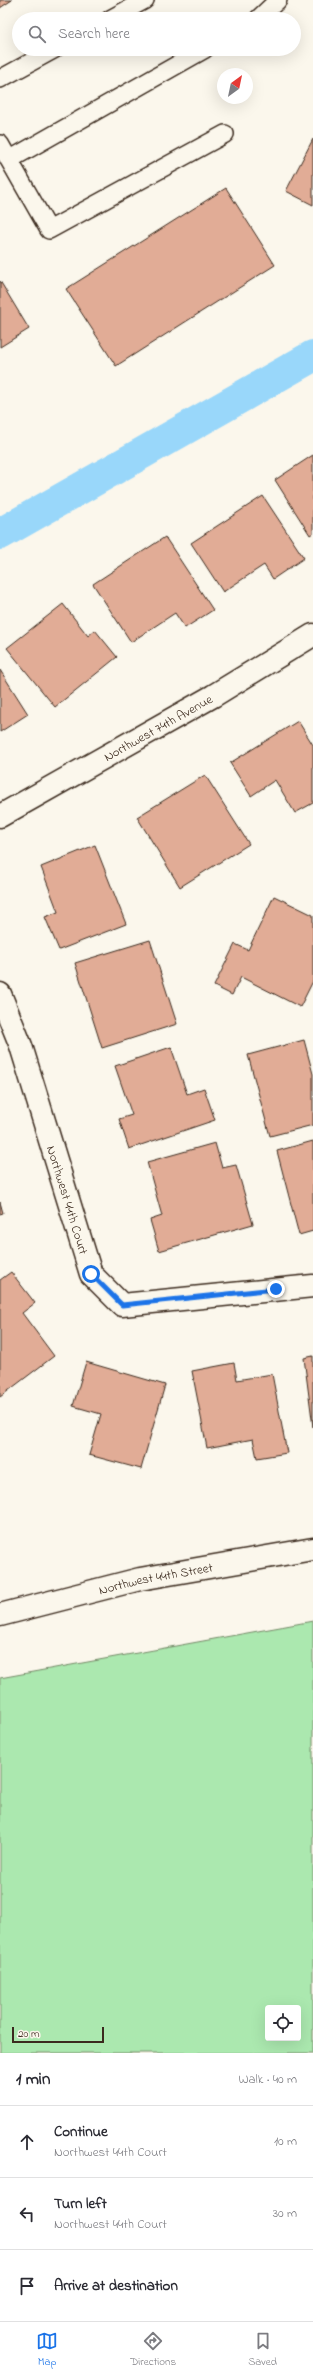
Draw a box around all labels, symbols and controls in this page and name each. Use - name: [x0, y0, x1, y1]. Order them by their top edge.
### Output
- search box: [12, 12, 301, 56]
- icon: search: [26, 23, 48, 45]
- text: Search here: [58, 23, 130, 45]
- north arrow: [217, 68, 253, 104]
- street label: Northwest 74th Avenue: [101, 690, 216, 767]
- street label: Northwest 44th Court: [41, 1143, 93, 1258]
- route start: [82, 1265, 100, 1283]
- route end: [267, 1280, 285, 1298]
- street label: Northwest 44th Street: [97, 1558, 215, 1600]
- map controls: [265, 2005, 301, 2041]
- button: locate: [265, 2005, 301, 2041]
- scale bar: [12, 2025, 104, 2044]
- text: 20 m: [18, 2026, 40, 2042]
- text: 1 min: [16, 2067, 50, 2092]
- text: Walk · 40 m: [238, 2070, 297, 2089]
- text: Continue: [54, 2121, 108, 2143]
- icon: ahead: [16, 2131, 38, 2153]
- text: 10 m: [274, 2132, 297, 2151]
- text: Northwest 44th Court: [54, 2143, 167, 2162]
- text: Turn left: [54, 2193, 107, 2215]
- icon: left: [16, 2203, 38, 2225]
- text: 30 m: [273, 2204, 297, 2223]
- text: Northwest 44th Court: [54, 2215, 167, 2234]
- icon: arrive: [16, 2275, 38, 2297]
- text: Arrive at destination: [54, 2275, 178, 2297]
- tab: Map: [36, 2330, 58, 2370]
- tab: Directions: [130, 2330, 176, 2370]
- tab: Saved: [248, 2330, 277, 2370]

